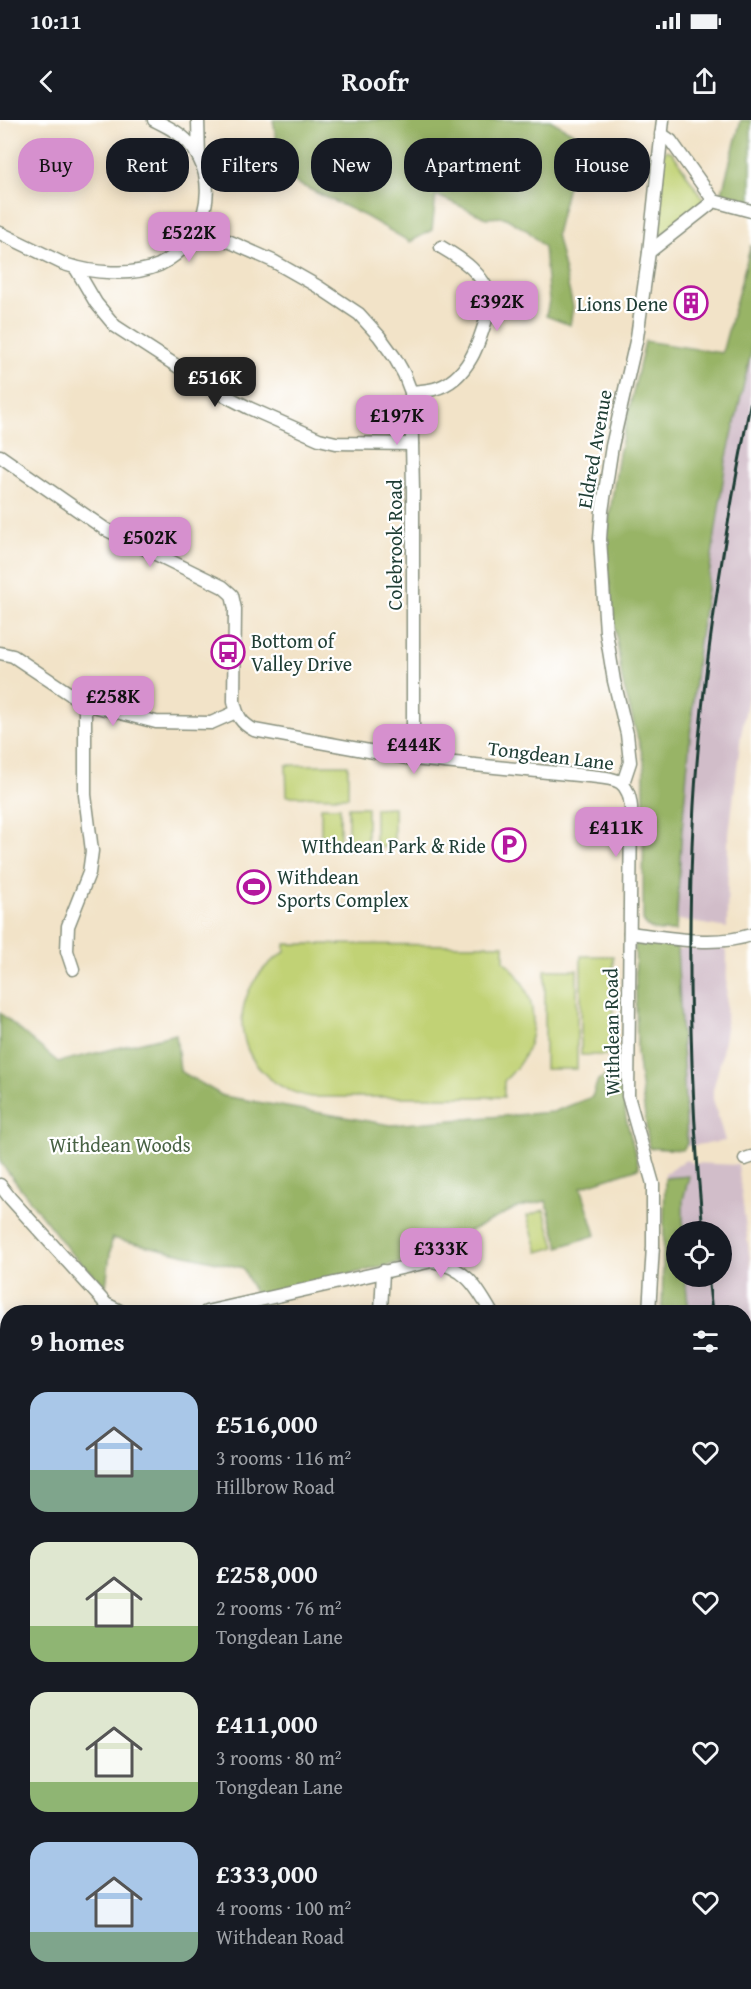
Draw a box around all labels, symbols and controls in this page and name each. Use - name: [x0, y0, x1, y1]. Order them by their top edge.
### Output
- text: 10:11: [30, 5, 82, 37]
- text: Roofr: [342, 61, 409, 101]
- icon: back: [30, 65, 63, 98]
- icon: share: [688, 65, 721, 98]
- chip: Buy: [18, 138, 94, 192]
- chip: Rent: [106, 138, 189, 192]
- chip: Filters: [201, 138, 299, 192]
- chip: New: [311, 138, 392, 192]
- chip: Apartment: [404, 138, 542, 192]
- chip: House: [554, 138, 650, 192]
- pin: £522K: [147, 212, 231, 263]
- text: £522K: [162, 217, 216, 246]
- pin: £392K: [455, 281, 539, 332]
- building icon: Lions Dene: [673, 285, 709, 321]
- text: £392K: [470, 286, 524, 315]
- place label: Lions Dene: [577, 289, 668, 318]
- pin: £516K: [173, 357, 257, 408]
- text: £516K: [188, 362, 242, 391]
- street label: Eldred Avenue: [569, 387, 619, 511]
- pin: £197K: [355, 395, 439, 446]
- text: £197K: [370, 400, 424, 429]
- street label: Colebrook Road: [380, 479, 409, 611]
- pin: £502K: [108, 517, 192, 568]
- text: £502K: [123, 522, 177, 551]
- place label: Bottom of Valley Drive: [251, 626, 352, 678]
- bus stop icon: Bottom of Valley Drive: [210, 634, 246, 670]
- pin: £258K: [71, 676, 155, 727]
- text: £258K: [86, 681, 140, 710]
- pin: £444K: [372, 724, 456, 775]
- text: £444K: [387, 729, 441, 758]
- street label: Tongdean Lane: [486, 733, 616, 777]
- pin: £411K: [574, 807, 658, 858]
- text: £411K: [589, 812, 643, 841]
- parking icon: WIthdean Park & Ride: [491, 827, 527, 863]
- place label: WIthdean Park & Ride: [301, 831, 486, 860]
- place label: Withdean Sports Complex: [277, 862, 409, 914]
- sports icon: Withdean Sports Complex: [236, 869, 272, 905]
- street label: Withdean Road: [595, 967, 627, 1096]
- park label: Withdean Woods: [49, 1130, 191, 1159]
- map controls: [666, 1221, 732, 1287]
- button: locate: [666, 1221, 732, 1287]
- pin: £333K: [399, 1228, 483, 1279]
- text: £333K: [414, 1233, 468, 1262]
- text: 9 homes: [30, 1322, 125, 1361]
- icon: filters: [689, 1325, 722, 1358]
- text: £516,000: [216, 1404, 318, 1443]
- icon: home: [78, 1416, 150, 1488]
- icon: heart: [689, 1436, 722, 1469]
- text: 3 rooms · 116 m²: [216, 1443, 351, 1472]
- text: Hillbrow Road: [216, 1472, 335, 1501]
- text: £258,000: [216, 1554, 318, 1593]
- icon: home: [78, 1566, 150, 1638]
- icon: heart: [689, 1586, 722, 1619]
- text: 2 rooms · 76 m²: [216, 1593, 342, 1622]
- text: Tongdean Lane: [216, 1622, 343, 1651]
- text: £411,000: [216, 1704, 318, 1743]
- icon: home: [78, 1716, 150, 1788]
- icon: heart: [689, 1736, 722, 1769]
- text: 3 rooms · 80 m²: [216, 1743, 342, 1772]
- text: Tongdean Lane: [216, 1772, 343, 1801]
- text: £333,000: [216, 1854, 318, 1893]
- icon: home: [78, 1866, 150, 1938]
- icon: heart: [689, 1886, 722, 1919]
- text: 4 rooms · 100 m²: [216, 1893, 351, 1922]
- text: Withdean Road: [216, 1922, 344, 1951]

